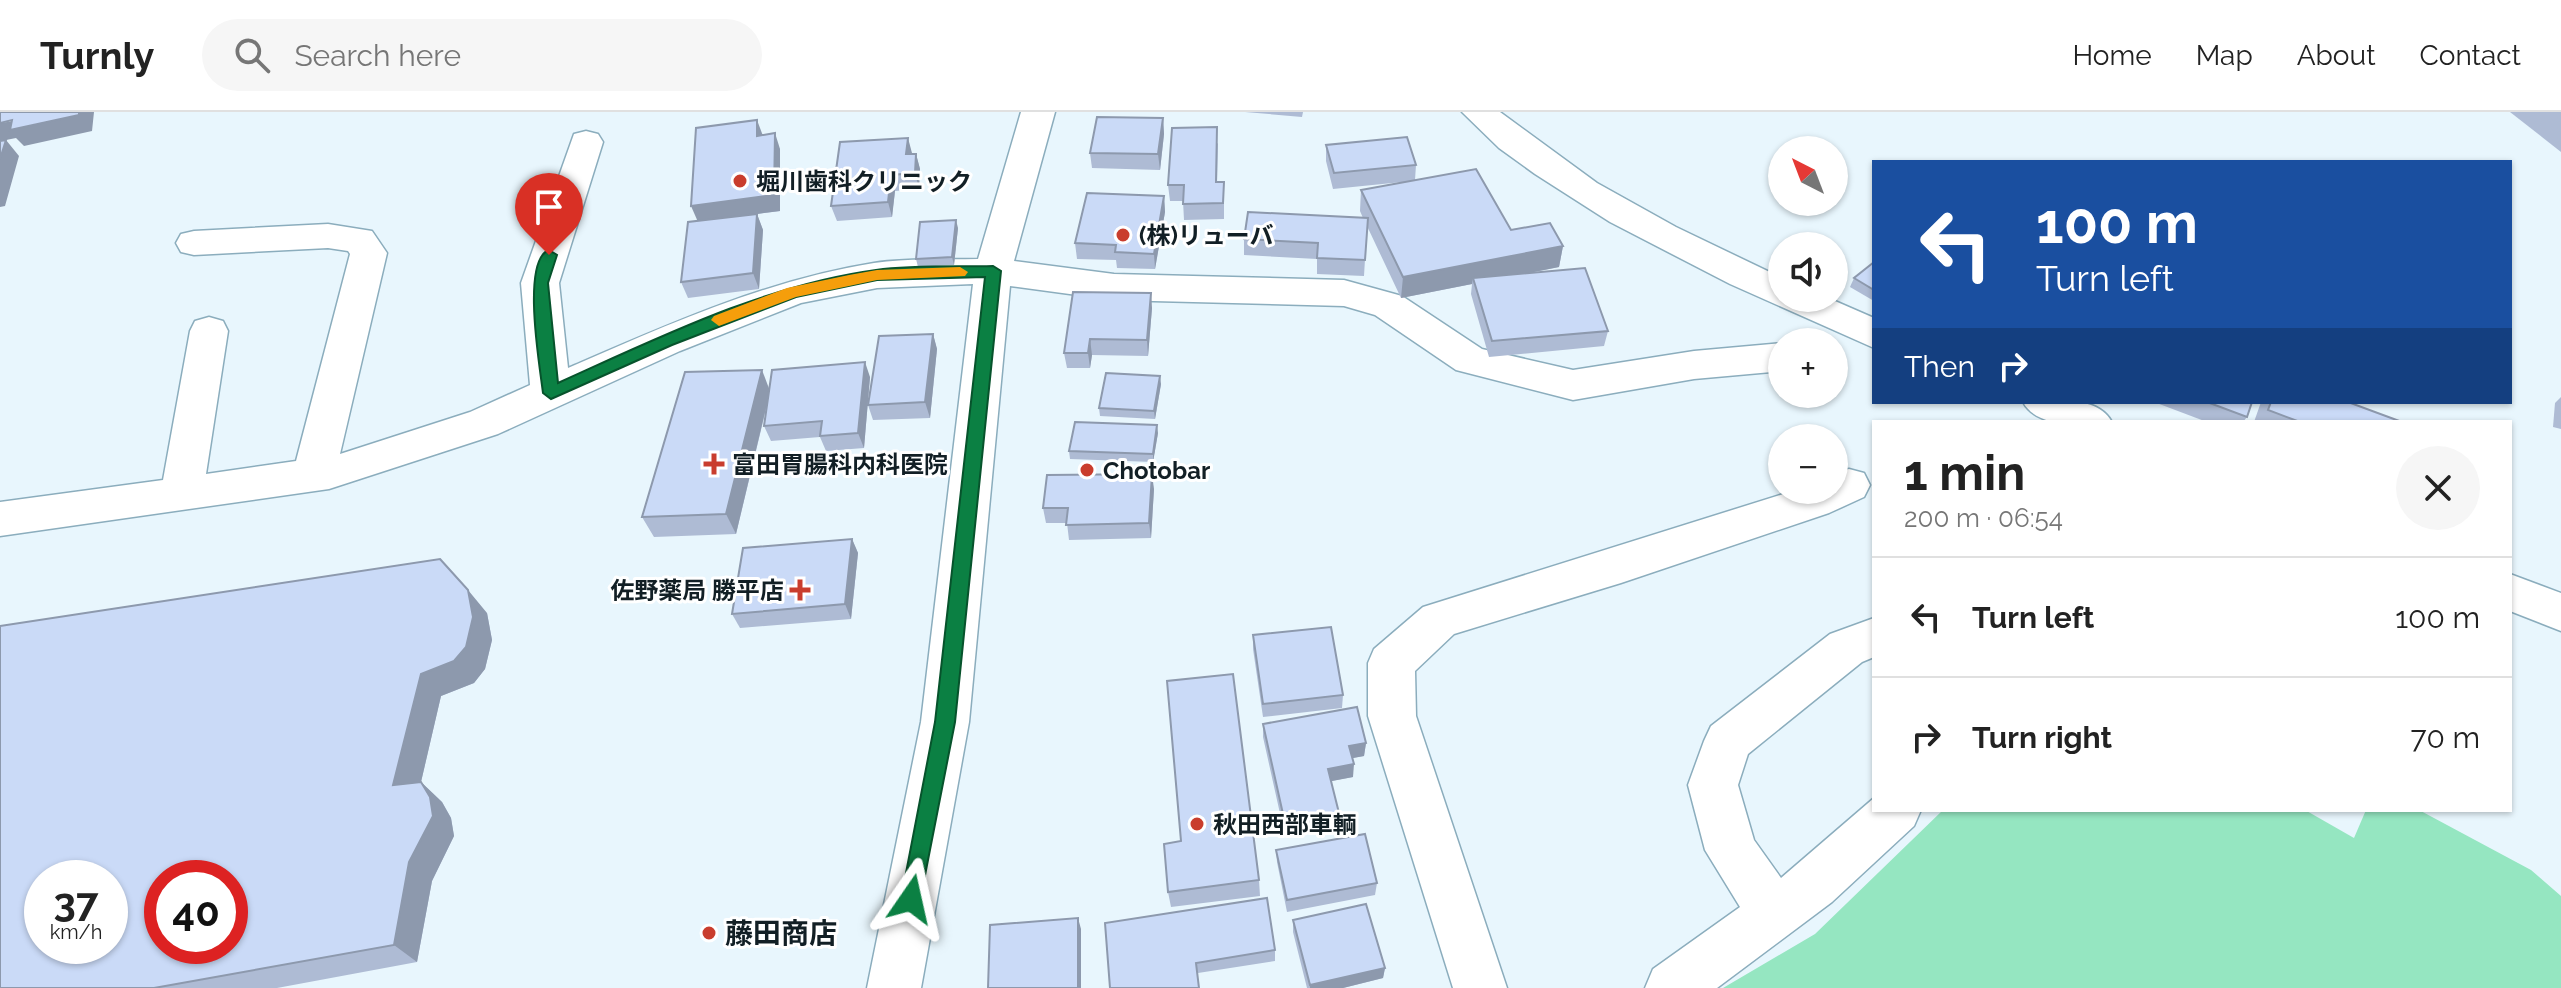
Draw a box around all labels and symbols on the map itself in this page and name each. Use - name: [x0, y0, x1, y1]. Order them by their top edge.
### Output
- north arrow: [1768, 136, 1848, 216]
- place label: 堀川歯科クリニック: [756, 167, 972, 196]
- marker: 堀川歯科クリニック: [731, 172, 749, 190]
- pin: [515, 173, 583, 255]
- place label: (株)リューバ: [1139, 221, 1274, 250]
- marker: (株)リューバ: [1114, 226, 1132, 244]
- place label: 富田胃腸科内科医院: [732, 450, 948, 479]
- marker: 富田胃腸科内科医院: [703, 453, 725, 475]
- place label: Chotobar: [1103, 456, 1210, 485]
- marker: Chotobar: [1078, 461, 1096, 479]
- place label: 佐野薬局 勝平店: [610, 576, 784, 605]
- marker: 佐野薬局 勝平店: [791, 581, 809, 599]
- place label: 秋田西部車輌: [1213, 810, 1357, 839]
- marker: 秋田西部車輌: [1188, 815, 1206, 833]
- position arrow: [869, 857, 953, 941]
- speed limit sign: 40: [144, 860, 248, 964]
- place label: 藤田商店: [725, 917, 837, 950]
- marker: 藤田商店: [700, 924, 718, 942]

